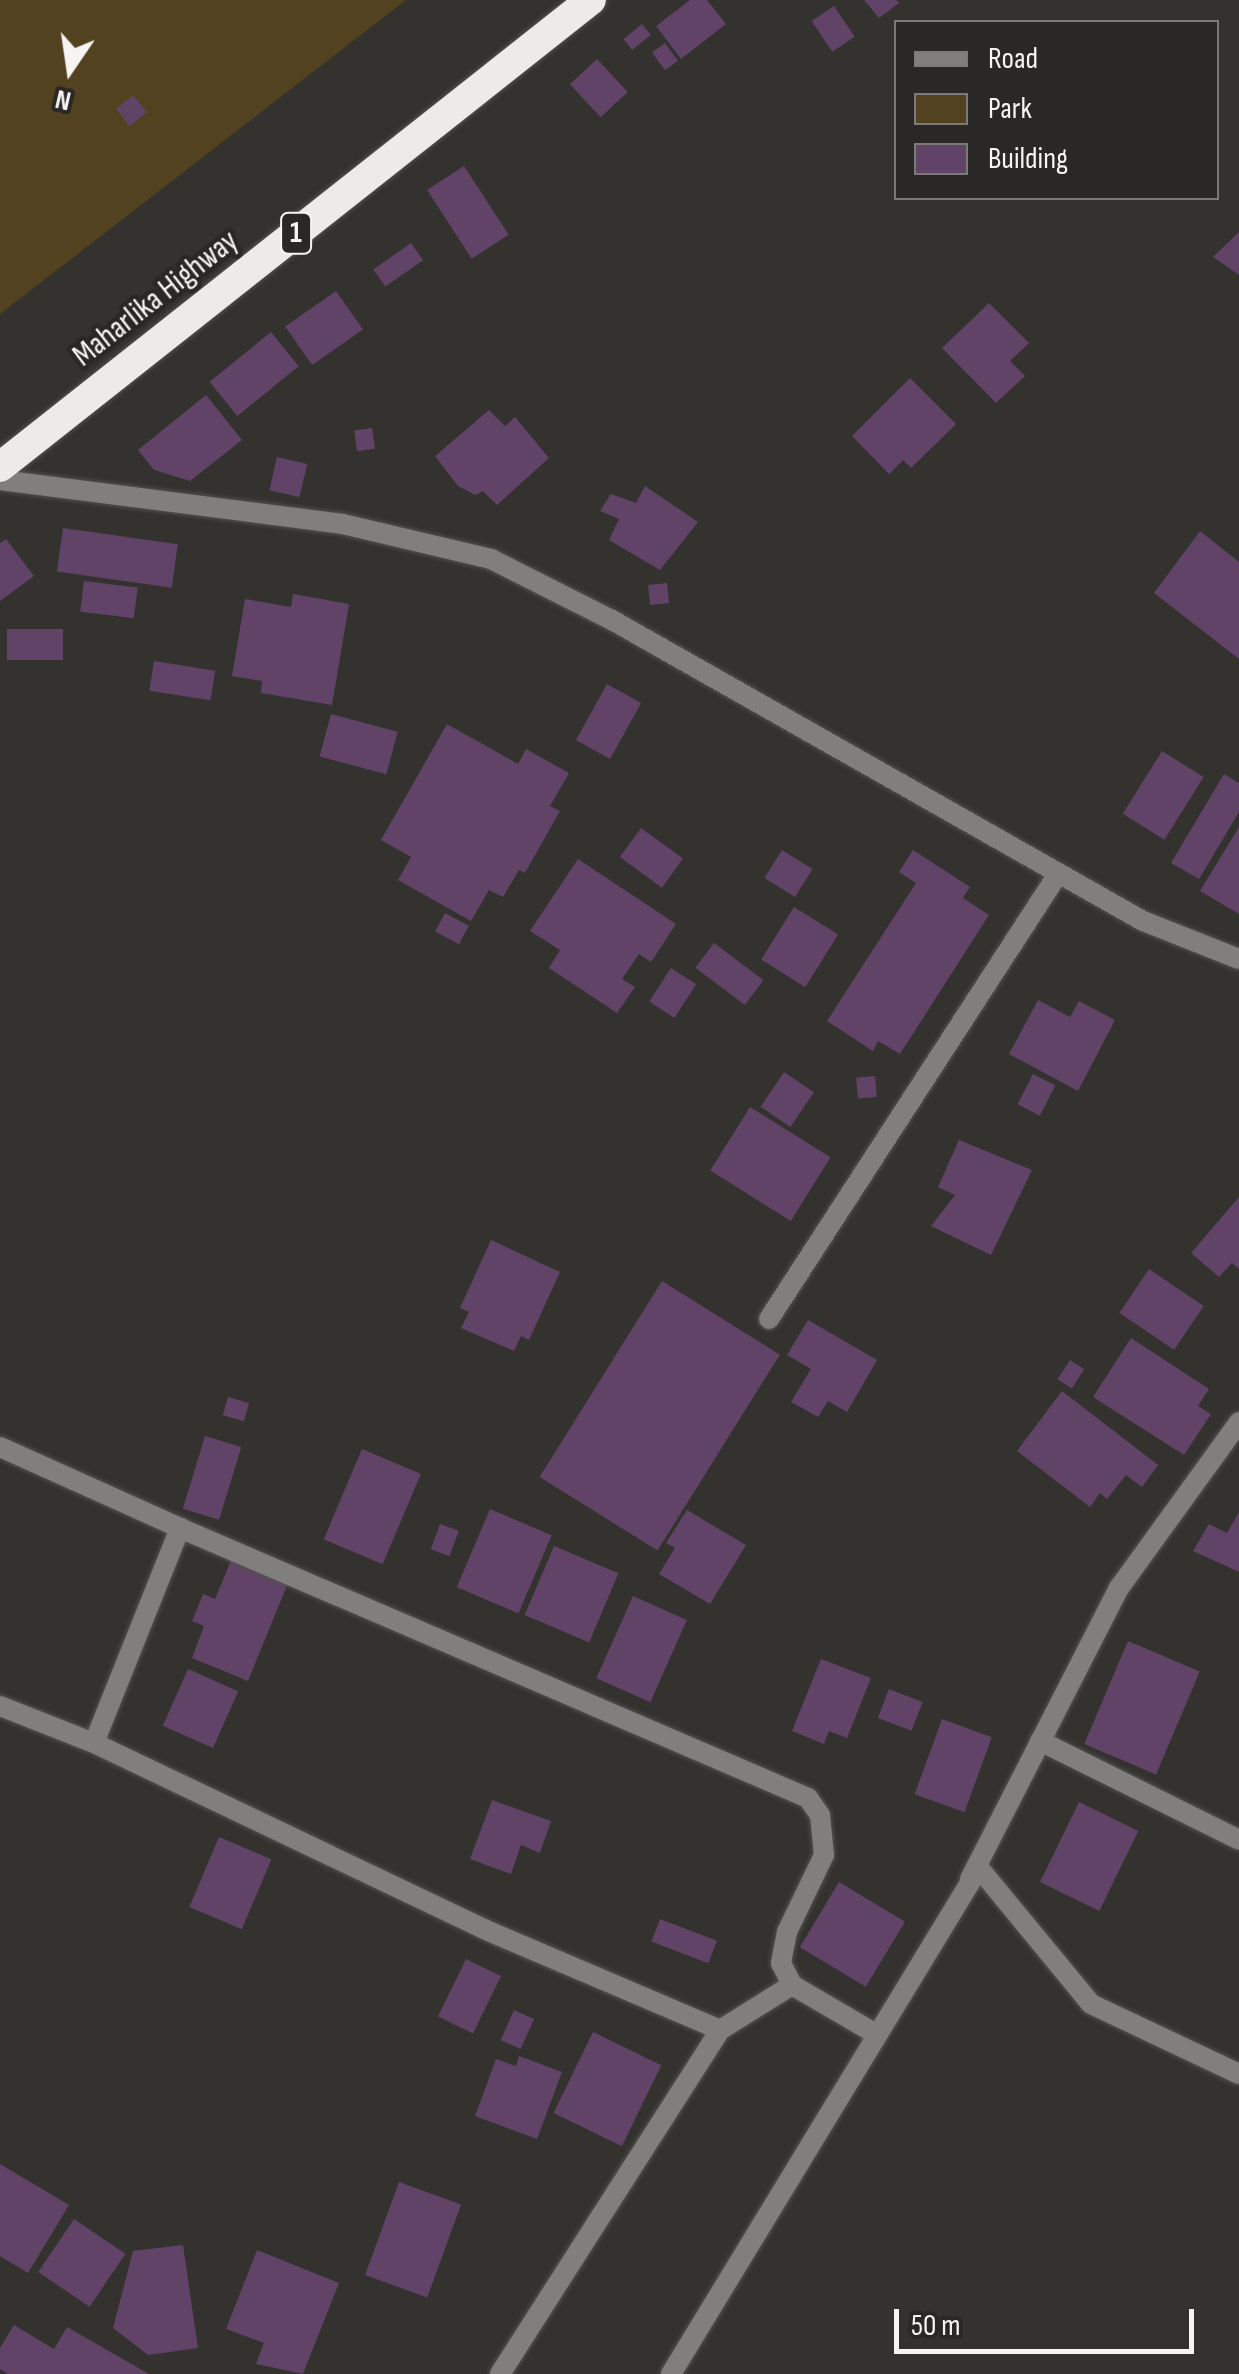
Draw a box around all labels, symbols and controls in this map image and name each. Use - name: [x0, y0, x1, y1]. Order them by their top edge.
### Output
- north arrow: [20, 20, 120, 120]
- legend: [894, 20, 1219, 200]
- text: Road: [988, 41, 1038, 77]
- text: N: [52, 82, 74, 117]
- text: Park: [988, 91, 1032, 127]
- text: Building: [988, 141, 1068, 177]
- road number: 1: [278, 208, 314, 258]
- street label: Maharlika Highway: [66, 222, 246, 376]
- scale bar: [899, 2289, 1199, 2351]
- text: 50 m: [911, 2308, 960, 2344]

